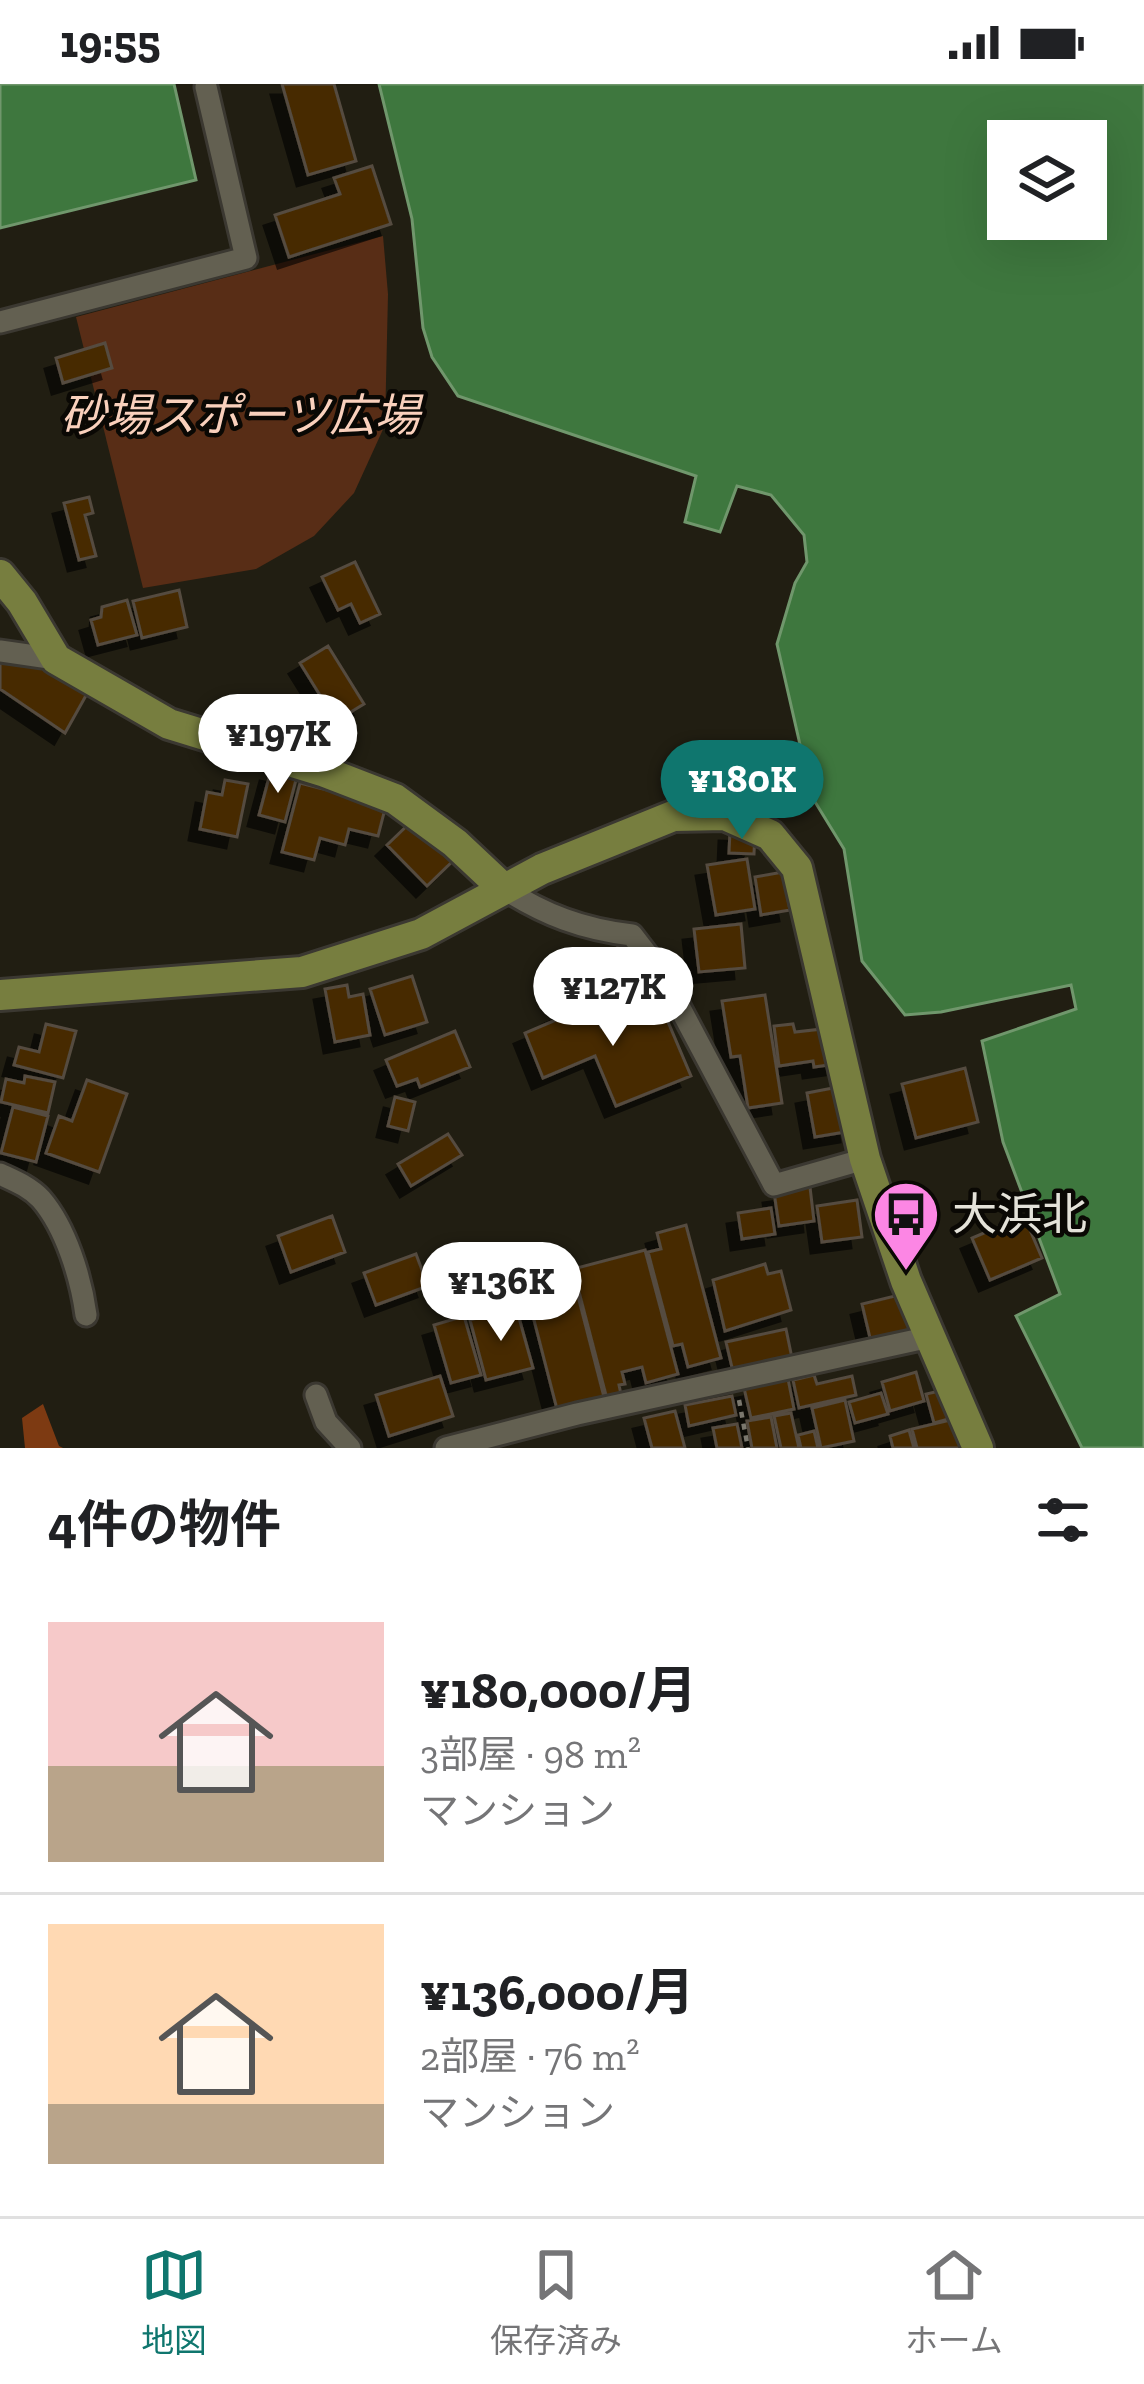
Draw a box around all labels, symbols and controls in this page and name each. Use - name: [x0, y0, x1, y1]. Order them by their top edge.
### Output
- text: 19:55: [60, 15, 160, 69]
- map controls: [987, 120, 1107, 240]
- button: layers: [987, 120, 1107, 240]
- park label: 砂場スポーツ広場: [60, 389, 425, 443]
- pin: ¥197K: [194, 694, 362, 796]
- text: ¥197K: [225, 709, 331, 756]
- pin: ¥180K: [658, 740, 826, 842]
- text: ¥180K: [688, 755, 796, 802]
- pin: ¥127K: [529, 947, 697, 1049]
- text: ¥127K: [560, 962, 666, 1009]
- bus stop icon: 大浜北: [871, 1179, 941, 1273]
- place label: 大浜北: [952, 1188, 1087, 1242]
- pin: ¥136K: [417, 1242, 585, 1344]
- text: ¥136K: [448, 1257, 554, 1304]
- icon: filters: [1030, 1487, 1096, 1553]
- text: 4件の物件: [48, 1494, 281, 1555]
- text: ¥180,000/月: [420, 1660, 697, 1721]
- icon: home: [144, 1670, 288, 1814]
- text: 3部屋 · 98 m²: [420, 1731, 641, 1778]
- text: マンション: [420, 1787, 615, 1834]
- text: ¥136,000/月: [420, 1962, 695, 2023]
- icon: home: [144, 1972, 288, 2116]
- text: 2部屋 · 76 m²: [420, 2033, 639, 2080]
- text: マンション: [420, 2089, 615, 2136]
- tab: 地図: [141, 2242, 207, 2362]
- tab: 保存済み: [490, 2242, 622, 2362]
- tab: ホーム: [905, 2242, 1003, 2362]

